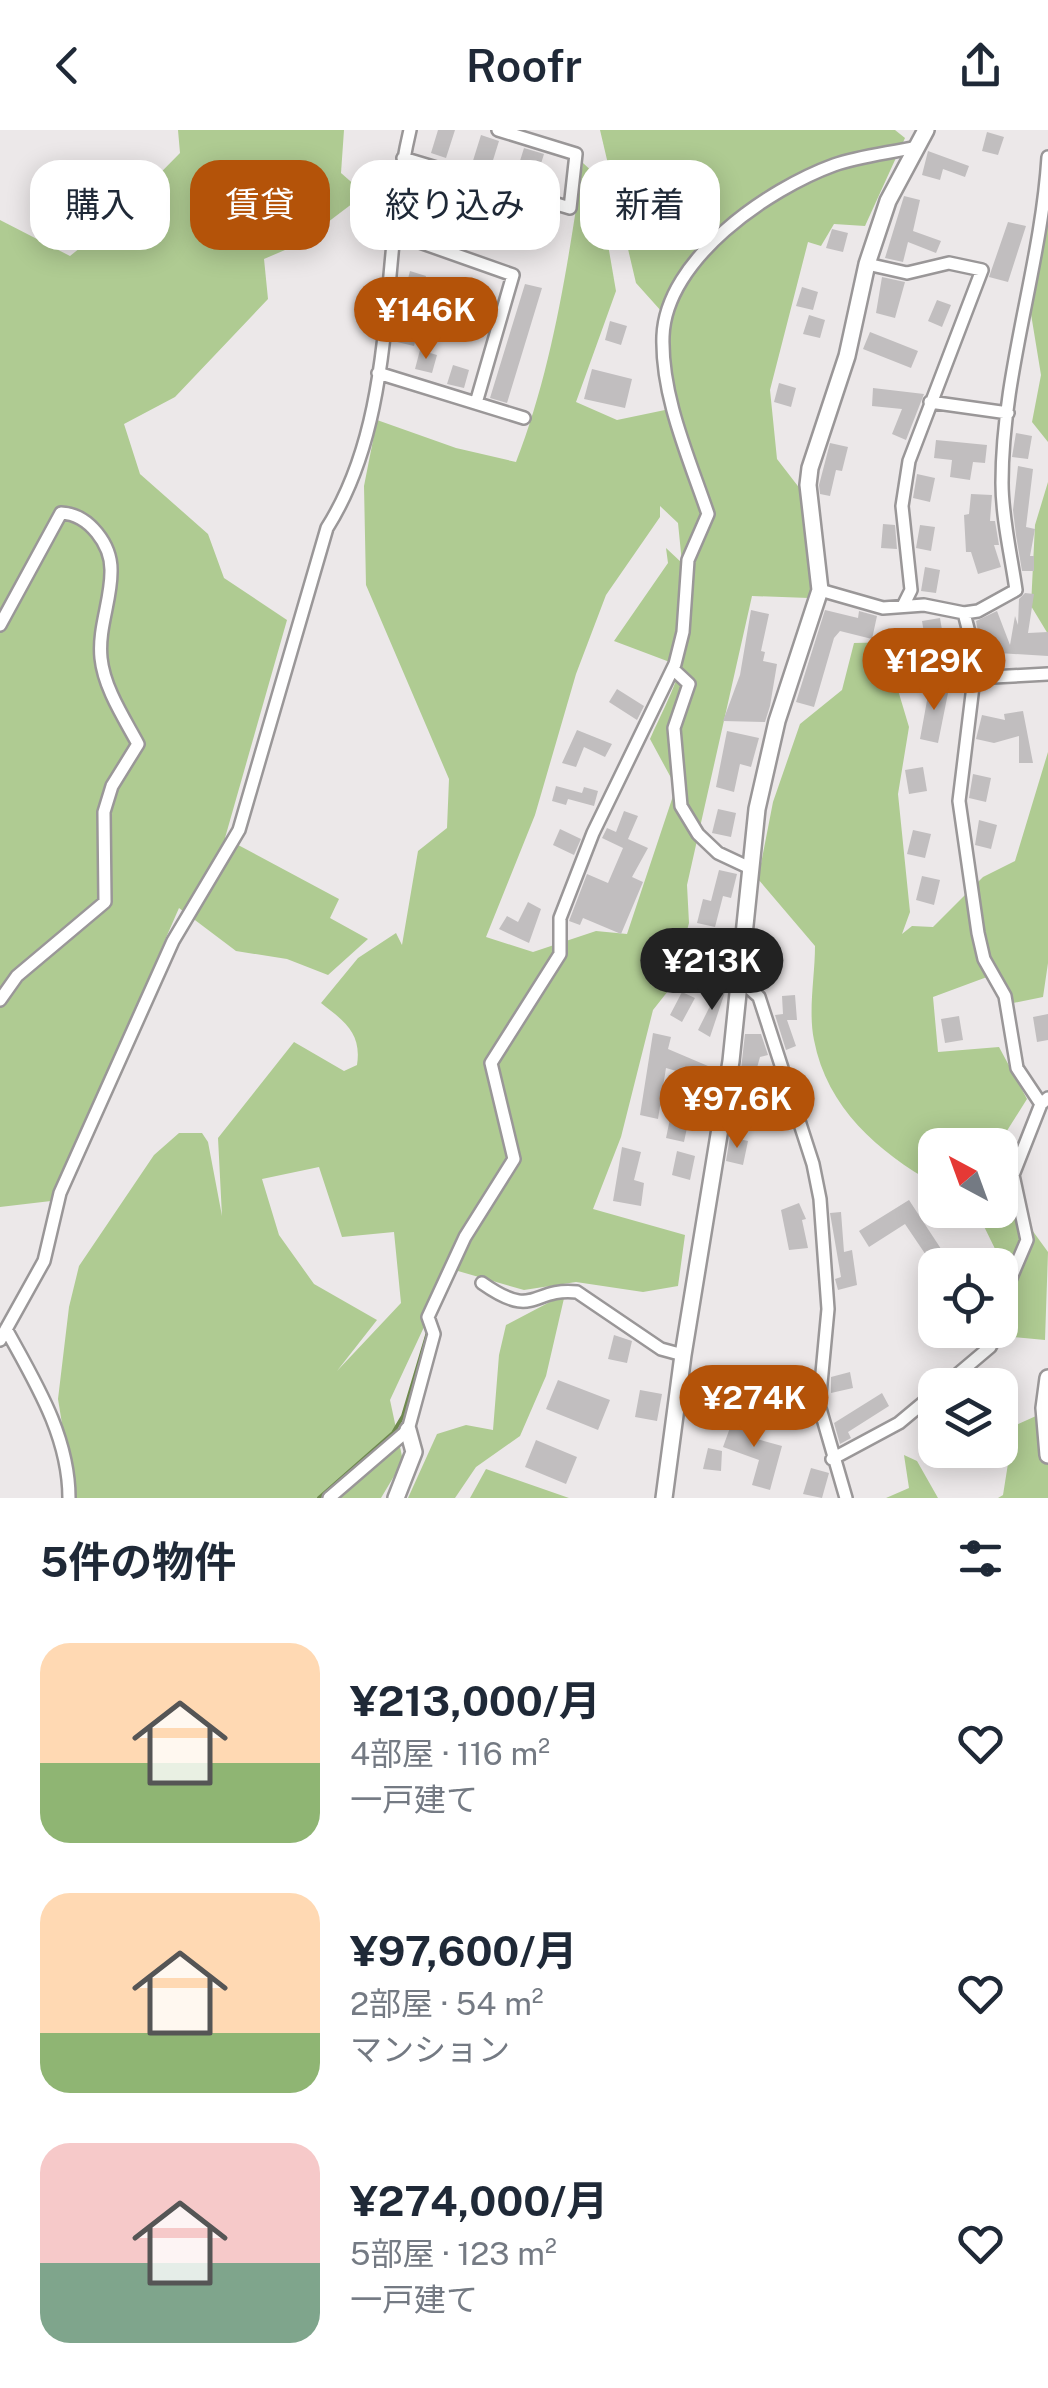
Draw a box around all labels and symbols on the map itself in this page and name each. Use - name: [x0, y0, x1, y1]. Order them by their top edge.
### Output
- pin: ¥146K: [356, 277, 496, 362]
- pin: ¥129K: [864, 628, 1004, 713]
- pin: ¥213K: [642, 928, 782, 1013]
- pin: ¥97.6K: [656, 1066, 818, 1151]
- north arrow: [918, 1128, 1018, 1228]
- pin: ¥274K: [684, 1365, 824, 1450]

